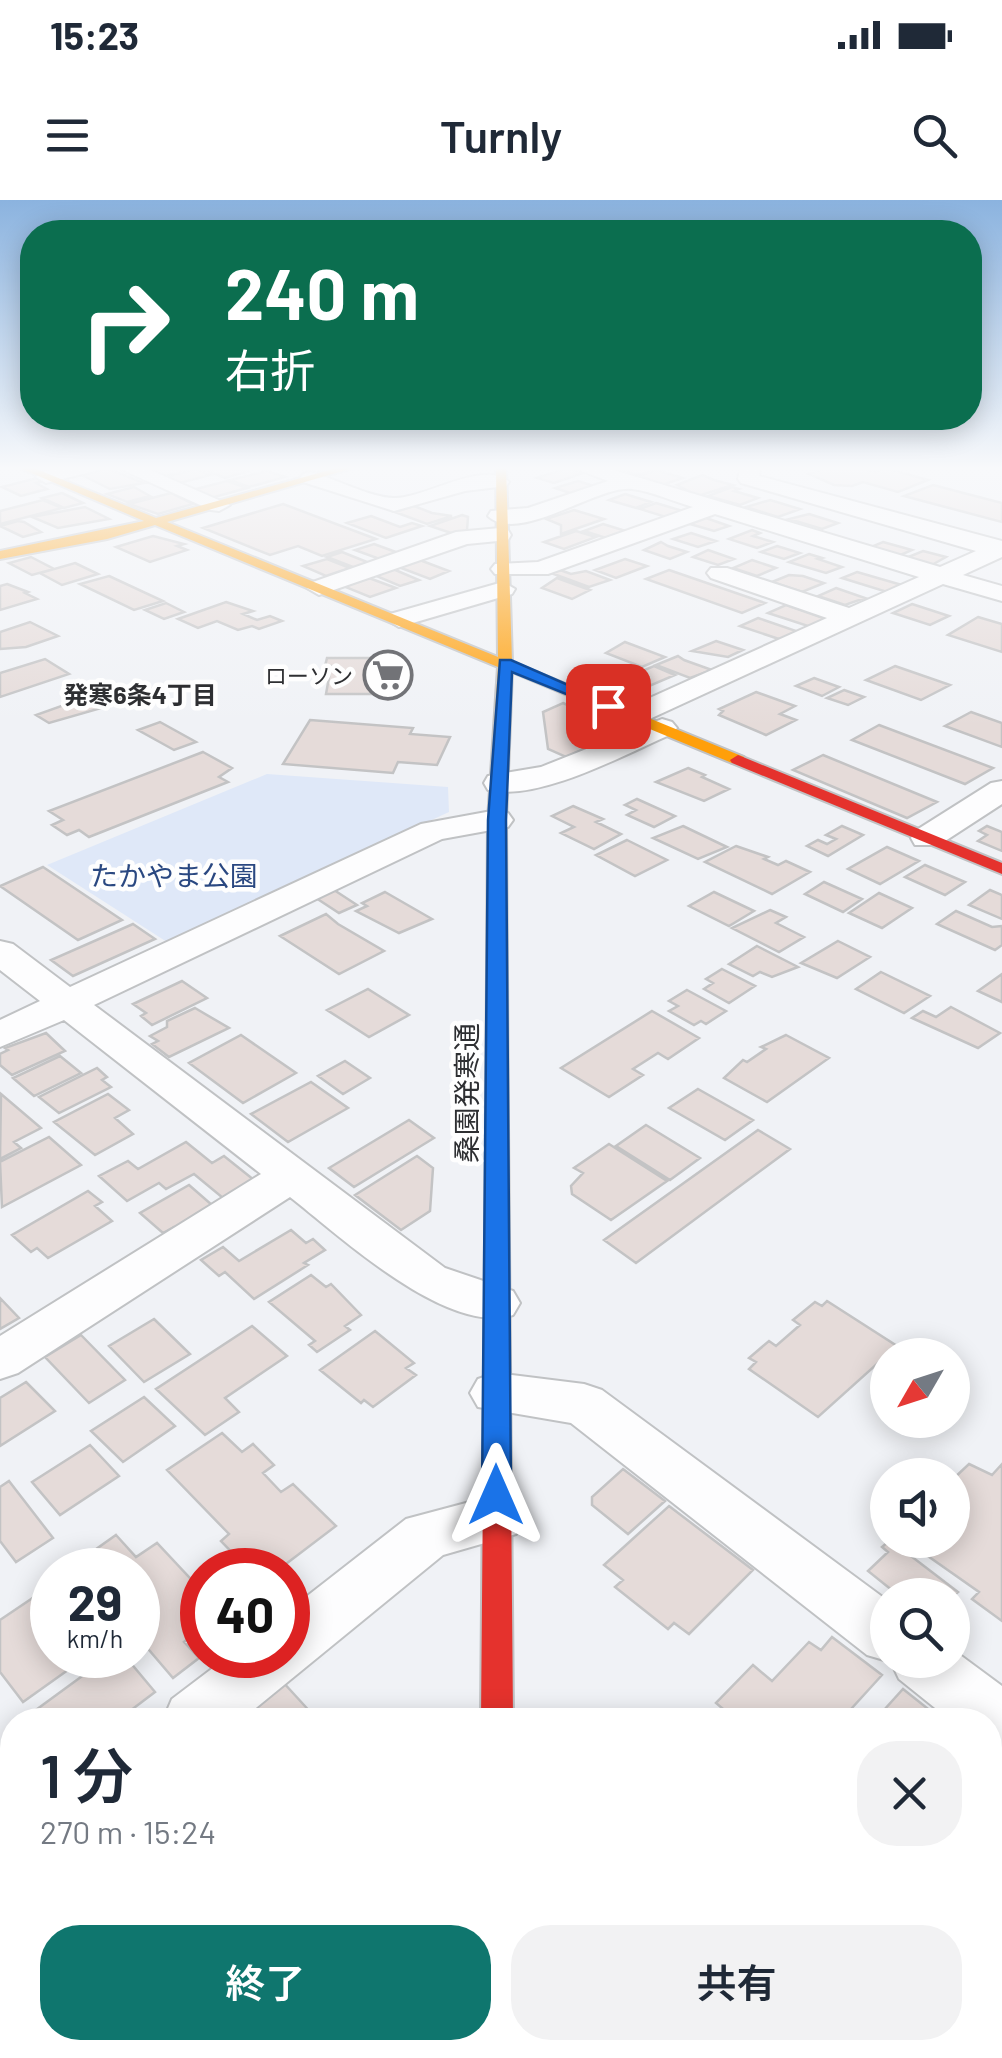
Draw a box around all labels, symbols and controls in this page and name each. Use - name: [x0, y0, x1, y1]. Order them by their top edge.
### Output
- text: 15:23: [50, 12, 139, 58]
- icon: menu: [40, 108, 95, 163]
- text: Turnly: [440, 108, 562, 162]
- icon: search: [907, 108, 962, 163]
- text: 240 m: [225, 250, 419, 334]
- icon: right: [60, 260, 190, 390]
- text: 右折: [225, 342, 315, 396]
- supermarket icon: ローソン: [362, 649, 414, 701]
- place label: ローソン: [265, 662, 353, 688]
- pin: [566, 664, 651, 749]
- district label: 発寒6条4丁目: [63, 679, 217, 709]
- icon: arrive: [581, 679, 636, 734]
- park label: たかやま公園: [90, 858, 258, 892]
- street label: 桑園発寒通: [449, 1023, 483, 1163]
- north arrow: [870, 1338, 970, 1438]
- map controls: [870, 1338, 970, 1678]
- position arrow: [444, 1443, 548, 1547]
- button: sound: [870, 1458, 970, 1558]
- speed limit sign: 40: [180, 1548, 310, 1678]
- text: 29: [68, 1571, 122, 1631]
- button: search: [870, 1578, 970, 1678]
- text: km/h: [67, 1623, 123, 1653]
- text: 1 分: [40, 1738, 133, 1810]
- button: close: [857, 1741, 962, 1846]
- text: 270 m · 15:24: [40, 1812, 216, 1850]
- button: 終了: [40, 1925, 491, 2040]
- button: 共有: [511, 1925, 962, 2040]

